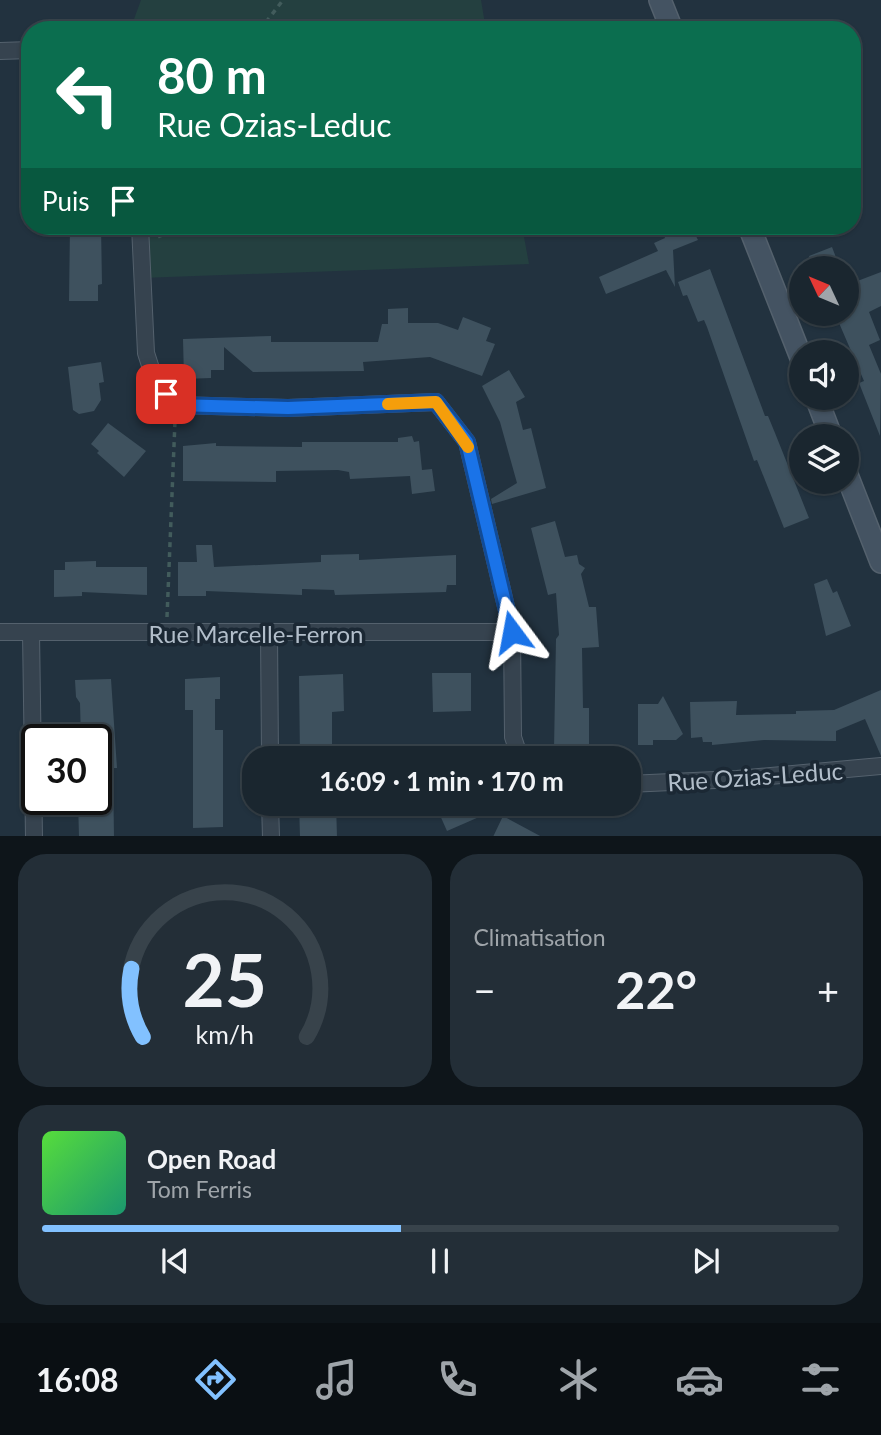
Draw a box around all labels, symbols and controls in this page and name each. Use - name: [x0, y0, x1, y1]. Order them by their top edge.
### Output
- text: 80 m: [157, 46, 267, 104]
- icon: left: [42, 49, 133, 140]
- text: Rue Ozias-Leduc: [157, 105, 392, 144]
- icon: arrive: [104, 182, 142, 220]
- text: Puis: [42, 185, 90, 217]
- north arrow: [789, 256, 859, 326]
- map controls: [789, 256, 859, 494]
- button: sound: [789, 340, 859, 410]
- pin: [136, 364, 196, 424]
- icon: arrive: [147, 375, 185, 413]
- button: layers: [789, 424, 859, 494]
- position arrow: [475, 595, 549, 669]
- street label: Rue Marcelle-Ferron: [149, 619, 363, 648]
- speed limit sign: 30: [21, 724, 112, 815]
- street label: Rue Ozias-Leduc: [666, 755, 844, 797]
- text: 16:09 · 1 min · 170 m: [319, 765, 564, 797]
- text: Climatisation: [474, 923, 605, 951]
- text: 25: [183, 935, 267, 1023]
- text: 22°: [615, 958, 697, 1020]
- text: −: [474, 967, 496, 1013]
- text: +: [817, 967, 839, 1013]
- text: km/h: [195, 1018, 254, 1048]
- text: Open Road: [147, 1143, 276, 1175]
- text: Tom Ferris: [147, 1175, 252, 1203]
- icon: previous: [156, 1242, 194, 1280]
- icon: pause: [421, 1242, 459, 1280]
- icon: next: [687, 1242, 725, 1280]
- icon: directions: [191, 1355, 240, 1404]
- icon: music: [312, 1355, 361, 1404]
- icon: phone: [433, 1355, 482, 1404]
- icon: climate: [554, 1355, 603, 1404]
- icon: car: [675, 1355, 724, 1404]
- icon: filters: [796, 1355, 845, 1404]
- text: 16:08: [36, 1360, 119, 1399]

